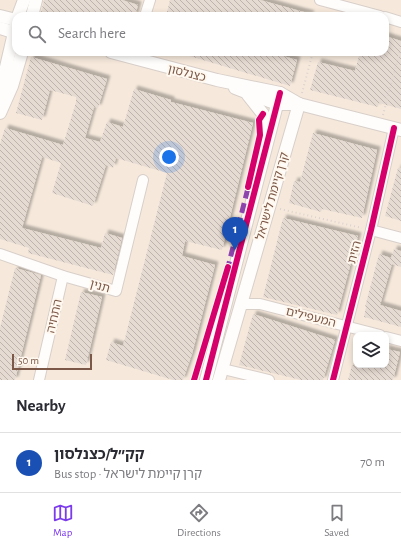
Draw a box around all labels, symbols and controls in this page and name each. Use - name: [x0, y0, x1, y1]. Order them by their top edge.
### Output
- search box: [12, 12, 389, 56]
- icon: search: [26, 23, 48, 45]
- text: Search here: [58, 26, 126, 41]
- street label: כצנלסון: [167, 62, 207, 84]
- your location: [159, 147, 179, 167]
- street label: קרן קיימת לישראל: [254, 150, 290, 241]
- pin: 1: [222, 217, 248, 250]
- street label: הזית: [345, 239, 363, 265]
- street label: תנין: [89, 277, 111, 295]
- street label: התחיה: [44, 298, 64, 334]
- street label: המעפילים: [285, 305, 337, 329]
- map controls: [353, 332, 389, 368]
- button: layers: [353, 332, 389, 368]
- scale bar: [12, 352, 92, 371]
- text: 50 m: [18, 355, 39, 366]
- text: Nearby: [16, 397, 66, 414]
- text: קק״ל/כצנלסון: [54, 447, 145, 462]
- text: 1: [27, 456, 31, 469]
- text: 70 m: [360, 456, 385, 469]
- text: Bus stop · קרן קיימת לישראל: [54, 468, 202, 481]
- tab: Map: [52, 502, 74, 539]
- tab: Directions: [177, 502, 221, 539]
- tab: Saved: [324, 502, 349, 539]

